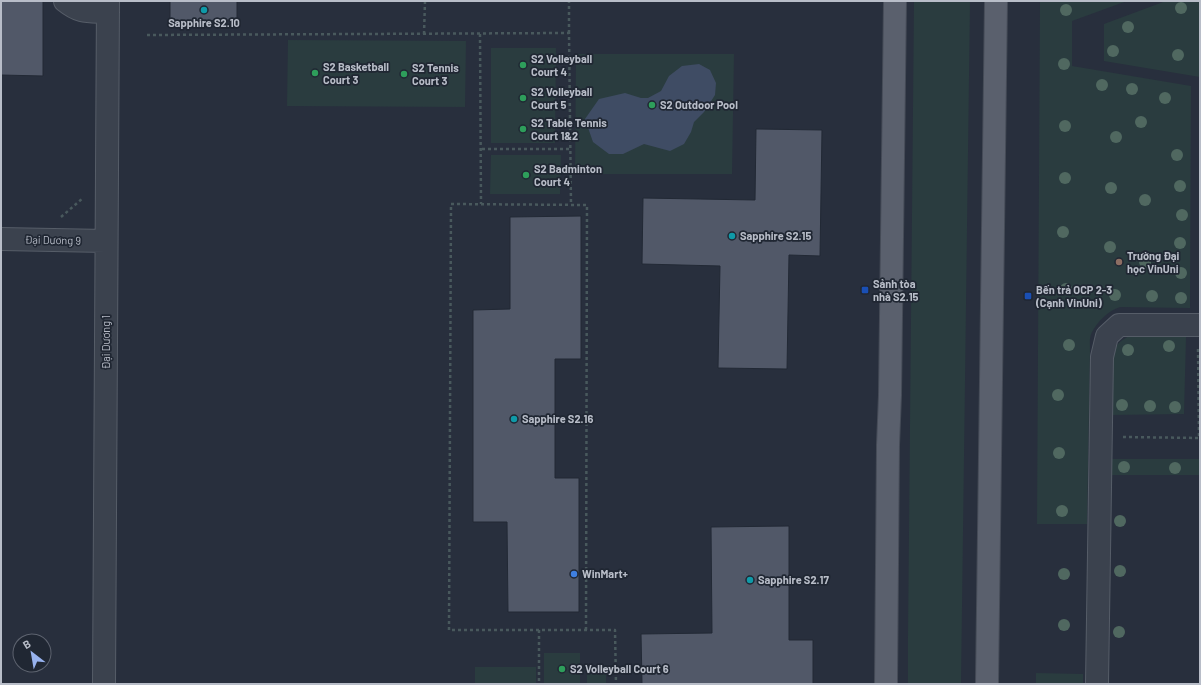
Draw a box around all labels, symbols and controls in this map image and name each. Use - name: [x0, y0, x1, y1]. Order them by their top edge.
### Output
- marker: Sapphire S2.10: [199, 5, 209, 15]
- place label: Sapphire S2.10: [168, 16, 240, 29]
- place label: S2 Volleyball Court 4: [531, 52, 593, 78]
- place label: S2 Basketball Court 3: [323, 60, 389, 86]
- marker: S2 Volleyball Court 4: [518, 60, 528, 70]
- place label: S2 Tennis Court 3: [412, 61, 459, 87]
- marker: S2 Basketball Court 3: [310, 68, 320, 78]
- marker: S2 Tennis Court 3: [399, 69, 409, 79]
- place label: S2 Volleyball Court 5: [531, 85, 593, 111]
- marker: S2 Volleyball Court 5: [518, 93, 528, 103]
- place label: S2 Outdoor Pool: [660, 98, 738, 111]
- marker: S2 Outdoor Pool: [647, 100, 657, 110]
- place label: S2 Table Tennis Court 1&2: [531, 116, 607, 142]
- marker: S2 Table Tennis Court 1&2: [518, 124, 528, 134]
- place label: S2 Badminton Court 4: [534, 162, 602, 188]
- marker: S2 Badminton Court 4: [521, 170, 531, 180]
- place label: Sapphire S2.15: [740, 229, 811, 242]
- marker: Sapphire S2.15: [727, 231, 737, 241]
- street label: Đại Dương 9: [25, 233, 82, 246]
- place label: Trường Đại học VinUni: [1127, 249, 1180, 275]
- marker: Trường Đại học VinUni: [1114, 257, 1124, 267]
- place label: Sảnh tòa nhà S2.15: [873, 277, 919, 303]
- place label: Bến trả OCP 2-3 (Cạnh VinUni): [1035, 283, 1112, 309]
- marker: Sảnh tòa nhà S2.15: [860, 285, 870, 295]
- marker: Bến trả OCP 2-3 (Cạnh VinUni): [1023, 291, 1033, 301]
- street label: Đại Dương 1: [99, 315, 112, 369]
- place label: Sapphire S2.16: [522, 412, 593, 425]
- marker: Sapphire S2.16: [509, 414, 519, 424]
- place label: WinMart+: [582, 567, 629, 580]
- marker: WinMart+: [569, 569, 579, 579]
- place label: Sapphire S2.17: [758, 573, 829, 586]
- marker: Sapphire S2.17: [745, 575, 755, 585]
- north arrow: [12, 633, 52, 673]
- text: B: [20, 637, 33, 651]
- place label: S2 Volleyball Court 6: [570, 662, 669, 675]
- marker: S2 Volleyball Court 6: [557, 664, 567, 674]

